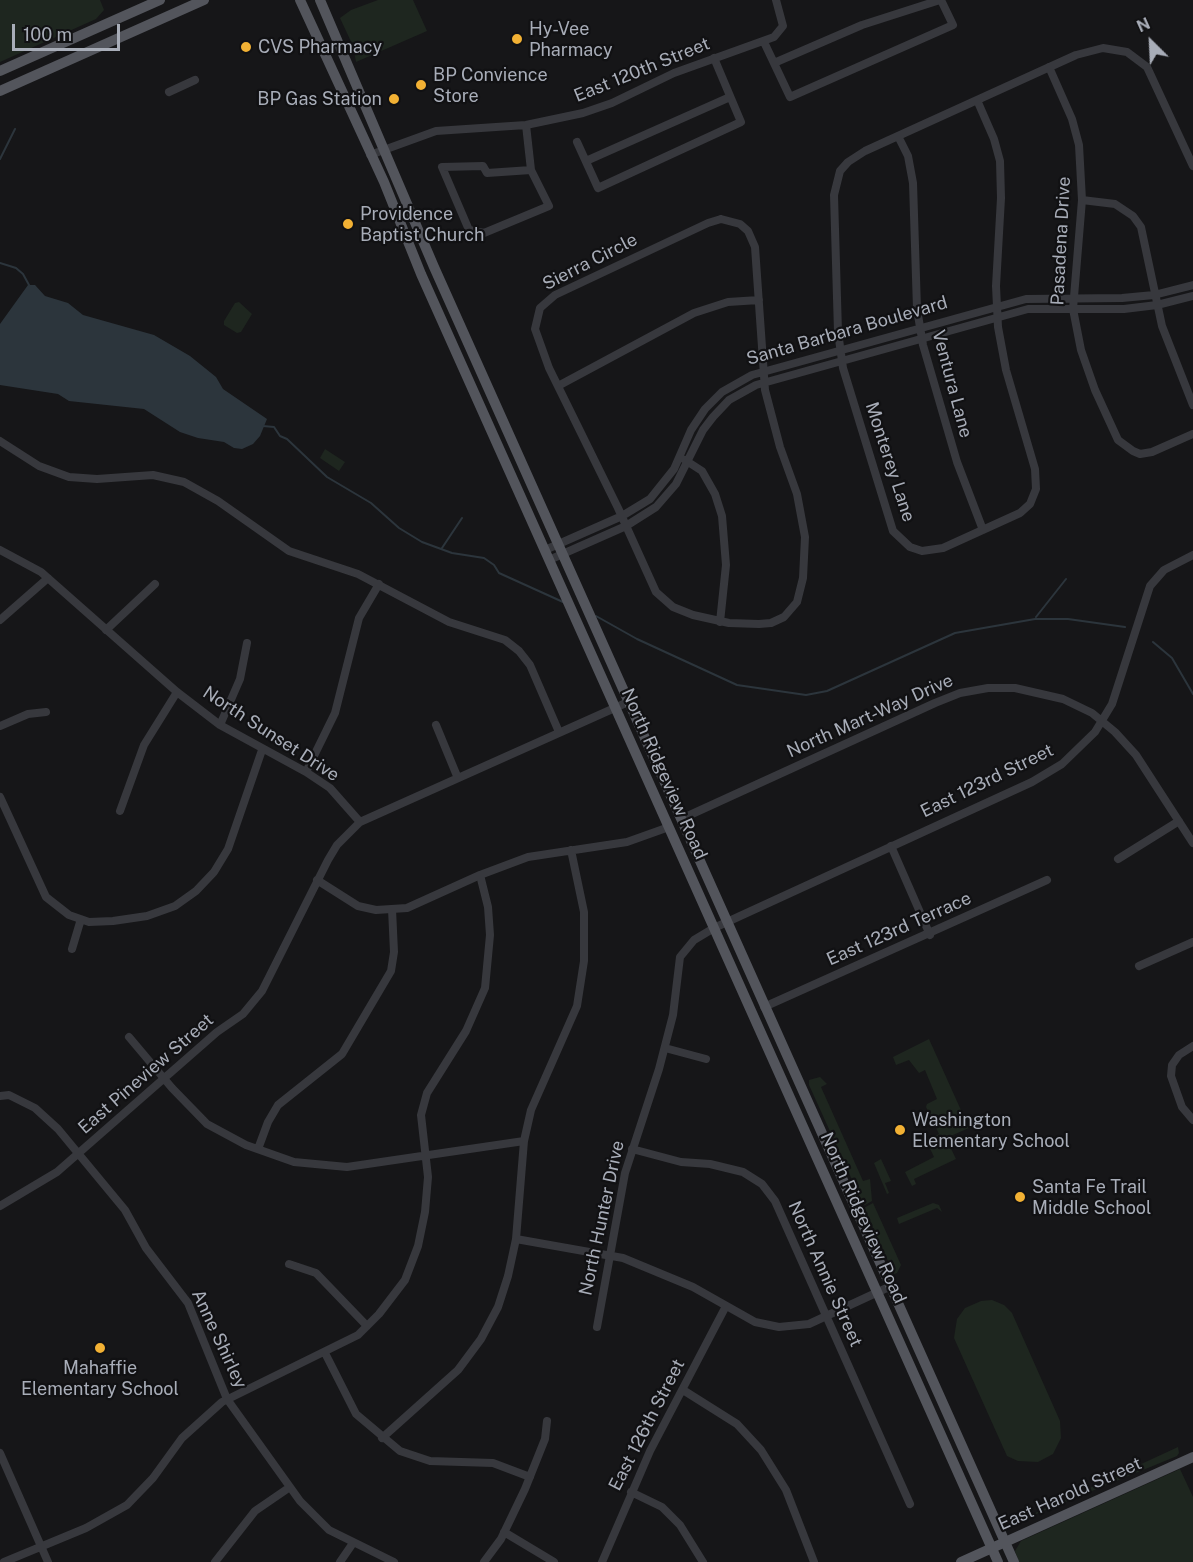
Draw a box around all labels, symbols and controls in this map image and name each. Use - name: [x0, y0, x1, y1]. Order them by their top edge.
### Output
- scale bar: [15, 12, 123, 50]
- north arrow: [1121, 12, 1181, 72]
- text: N: [1134, 14, 1153, 36]
- place label: Hy-Vee Pharmacy: [529, 18, 613, 60]
- text: 100 m: [23, 24, 72, 45]
- marker: Hy-Vee Pharmacy: [510, 32, 524, 46]
- street label: East 120th Street: [571, 33, 713, 107]
- place label: CVS Pharmacy: [258, 36, 382, 58]
- marker: CVS Pharmacy: [239, 40, 253, 54]
- place label: BP Convience Store: [433, 64, 548, 106]
- marker: BP Convience Store: [414, 78, 428, 92]
- place label: BP Gas Station: [257, 88, 382, 110]
- marker: BP Gas Station: [387, 92, 401, 106]
- street label: Pasadena Drive: [1047, 176, 1075, 306]
- place label: Providence Baptist Church: [360, 203, 484, 246]
- marker: Providence Baptist Church: [341, 217, 355, 231]
- street label: Sierra Circle: [539, 229, 641, 295]
- street label: Santa Barbara Boulevard: [744, 292, 950, 370]
- street label: Ventura Lane: [927, 328, 977, 440]
- street label: Monterey Lane: [860, 399, 920, 525]
- street label: North Mart-Way Drive: [783, 670, 957, 762]
- street label: North Sunset Drive: [199, 682, 343, 786]
- street label: North Ridgeview Road: [617, 685, 711, 863]
- street label: East 123rd Street: [917, 739, 1057, 823]
- street label: East 123rd Terrace: [823, 887, 975, 971]
- street label: East Pineview Street: [74, 1009, 218, 1139]
- place label: Washington Elementary School: [912, 1109, 1070, 1152]
- marker: Washington Elementary School: [893, 1123, 907, 1137]
- street label: North Ridgeview Road: [816, 1129, 910, 1307]
- street label: North Hunter Drive: [575, 1139, 629, 1297]
- place label: Santa Fe Trail Middle School: [1032, 1176, 1151, 1218]
- marker: Santa Fe Trail Middle School: [1013, 1190, 1027, 1204]
- street label: North Annie Street: [783, 1198, 867, 1350]
- street label: Anne Shirley: [187, 1286, 251, 1392]
- marker: Mahaffie Elementary School: [93, 1341, 107, 1355]
- street label: East 126th Street: [605, 1356, 689, 1494]
- place label: Mahaffie Elementary School: [21, 1357, 179, 1400]
- street label: East Harold Street: [995, 1453, 1145, 1535]

